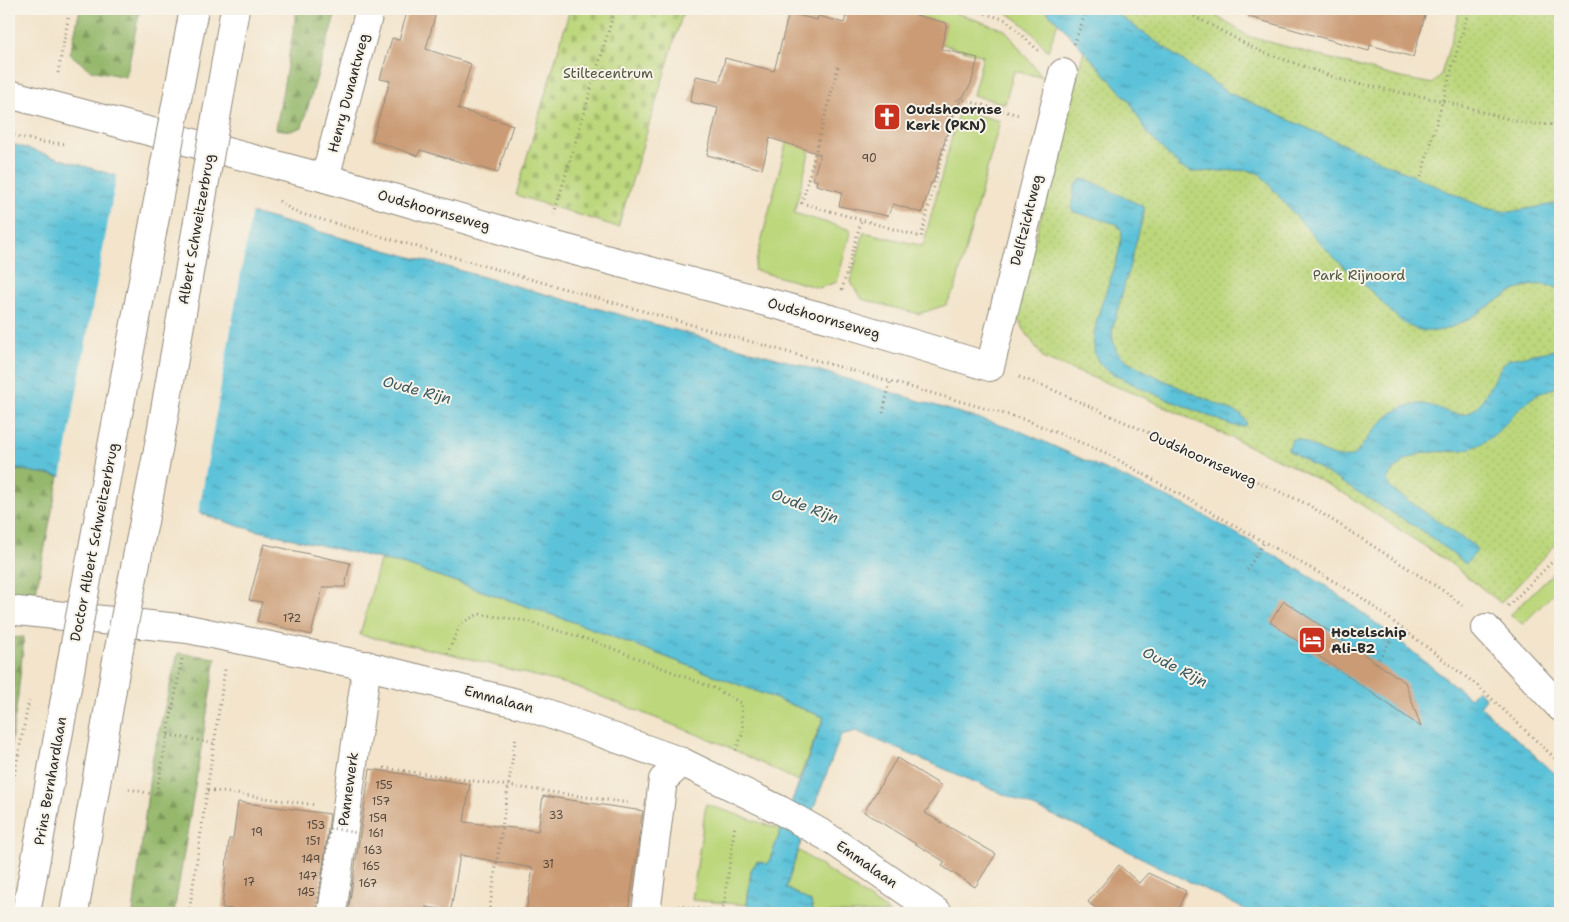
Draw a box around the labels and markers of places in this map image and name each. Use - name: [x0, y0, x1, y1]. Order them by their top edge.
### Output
- place label: Oudshoornse Kerk (PKN): [906, 100, 1002, 134]
- church icon: Oudshoornse Kerk (PKN): [872, 102, 902, 132]
- place label: Hotelschip Ali-B2: [1331, 623, 1407, 657]
- hotel icon: Hotelschip Ali-B2: [1297, 625, 1327, 655]

